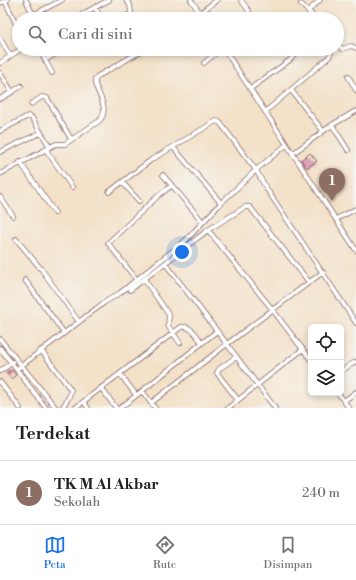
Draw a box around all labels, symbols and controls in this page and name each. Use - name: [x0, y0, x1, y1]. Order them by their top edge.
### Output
- search box: [12, 12, 344, 56]
- icon: search: [26, 23, 48, 45]
- text: Cari di sini: [58, 25, 133, 44]
- pin: 1: [319, 168, 345, 201]
- your location: [172, 242, 192, 262]
- map controls: [308, 324, 344, 396]
- button: locate: [308, 324, 344, 360]
- button: layers: [308, 360, 344, 396]
- text: Terdekat: [16, 423, 90, 445]
- text: TK M Al Akbar: [54, 475, 159, 494]
- text: 1: [26, 485, 32, 501]
- text: 240 m: [302, 485, 340, 501]
- text: Sekolah: [54, 494, 100, 510]
- tab: Peta: [44, 534, 66, 572]
- tab: Rute: [153, 534, 176, 572]
- tab: Disimpan: [264, 534, 312, 572]

